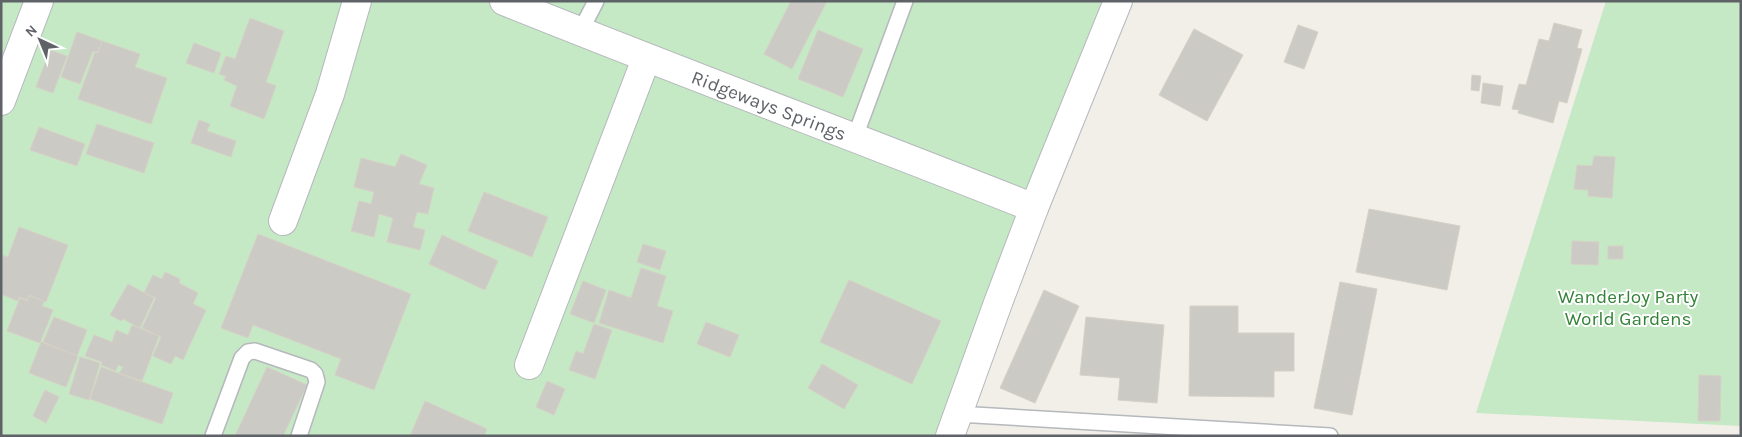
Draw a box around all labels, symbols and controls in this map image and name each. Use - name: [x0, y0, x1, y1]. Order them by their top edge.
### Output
- north arrow: [15, 15, 65, 65]
- text: N: [22, 21, 41, 41]
- street label: Ridgeways Springs: [688, 66, 849, 146]
- park label: WanderJoy Party World Gardens: [1558, 286, 1698, 330]

